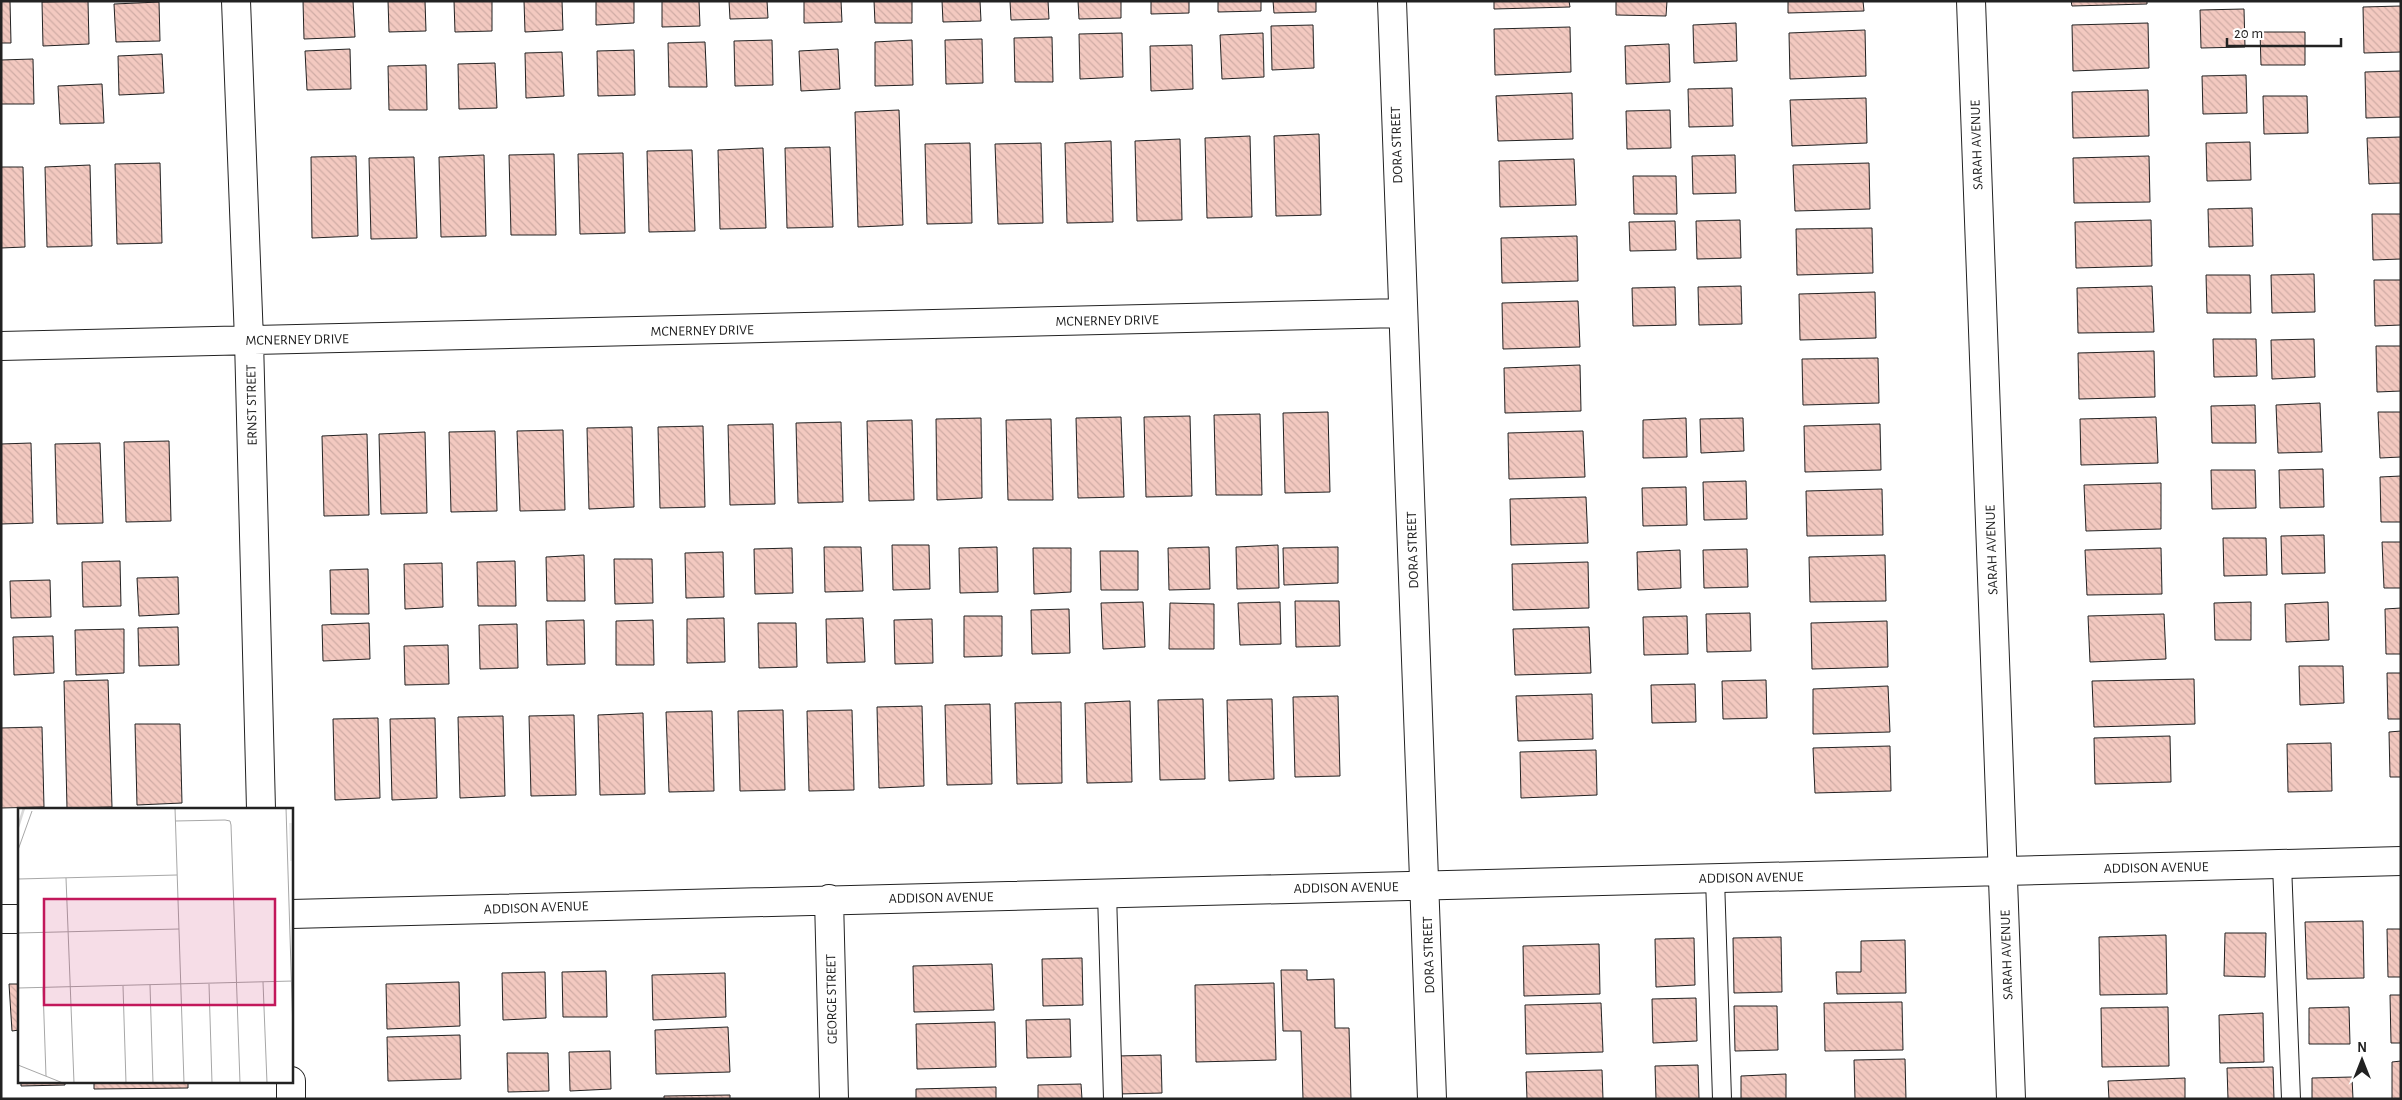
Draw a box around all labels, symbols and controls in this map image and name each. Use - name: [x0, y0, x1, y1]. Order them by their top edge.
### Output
- scale bar: [2227, 15, 2341, 47]
- text: 20 m: [2234, 26, 2263, 41]
- street label: SARAH AVENUE: [1968, 100, 1986, 190]
- street label: DORA STREET: [1389, 106, 1405, 184]
- street label: MCNERNEY DRIVE: [1055, 313, 1159, 329]
- street label: MCNERNEY DRIVE: [650, 323, 754, 339]
- street label: MCNERNEY DRIVE: [245, 332, 349, 348]
- street label: ERNST STREET: [244, 364, 260, 446]
- street label: SARAH AVENUE: [1983, 505, 2001, 595]
- street label: DORA STREET: [1405, 511, 1421, 589]
- inset map: [18, 808, 292, 1082]
- street label: ADDISON AVENUE: [2103, 860, 2209, 876]
- street label: ADDISON AVENUE: [1698, 870, 1804, 886]
- street label: ADDISON AVENUE: [1293, 880, 1399, 896]
- street label: ADDISON AVENUE: [888, 890, 994, 906]
- street label: ADDISON AVENUE: [483, 899, 589, 917]
- street label: SARAH AVENUE: [1998, 910, 2016, 1000]
- street label: DORA STREET: [1421, 916, 1437, 994]
- street label: GEORGE STREET: [824, 954, 840, 1044]
- north arrow: [2337, 1035, 2387, 1085]
- text: N: [2357, 1041, 2367, 1055]

